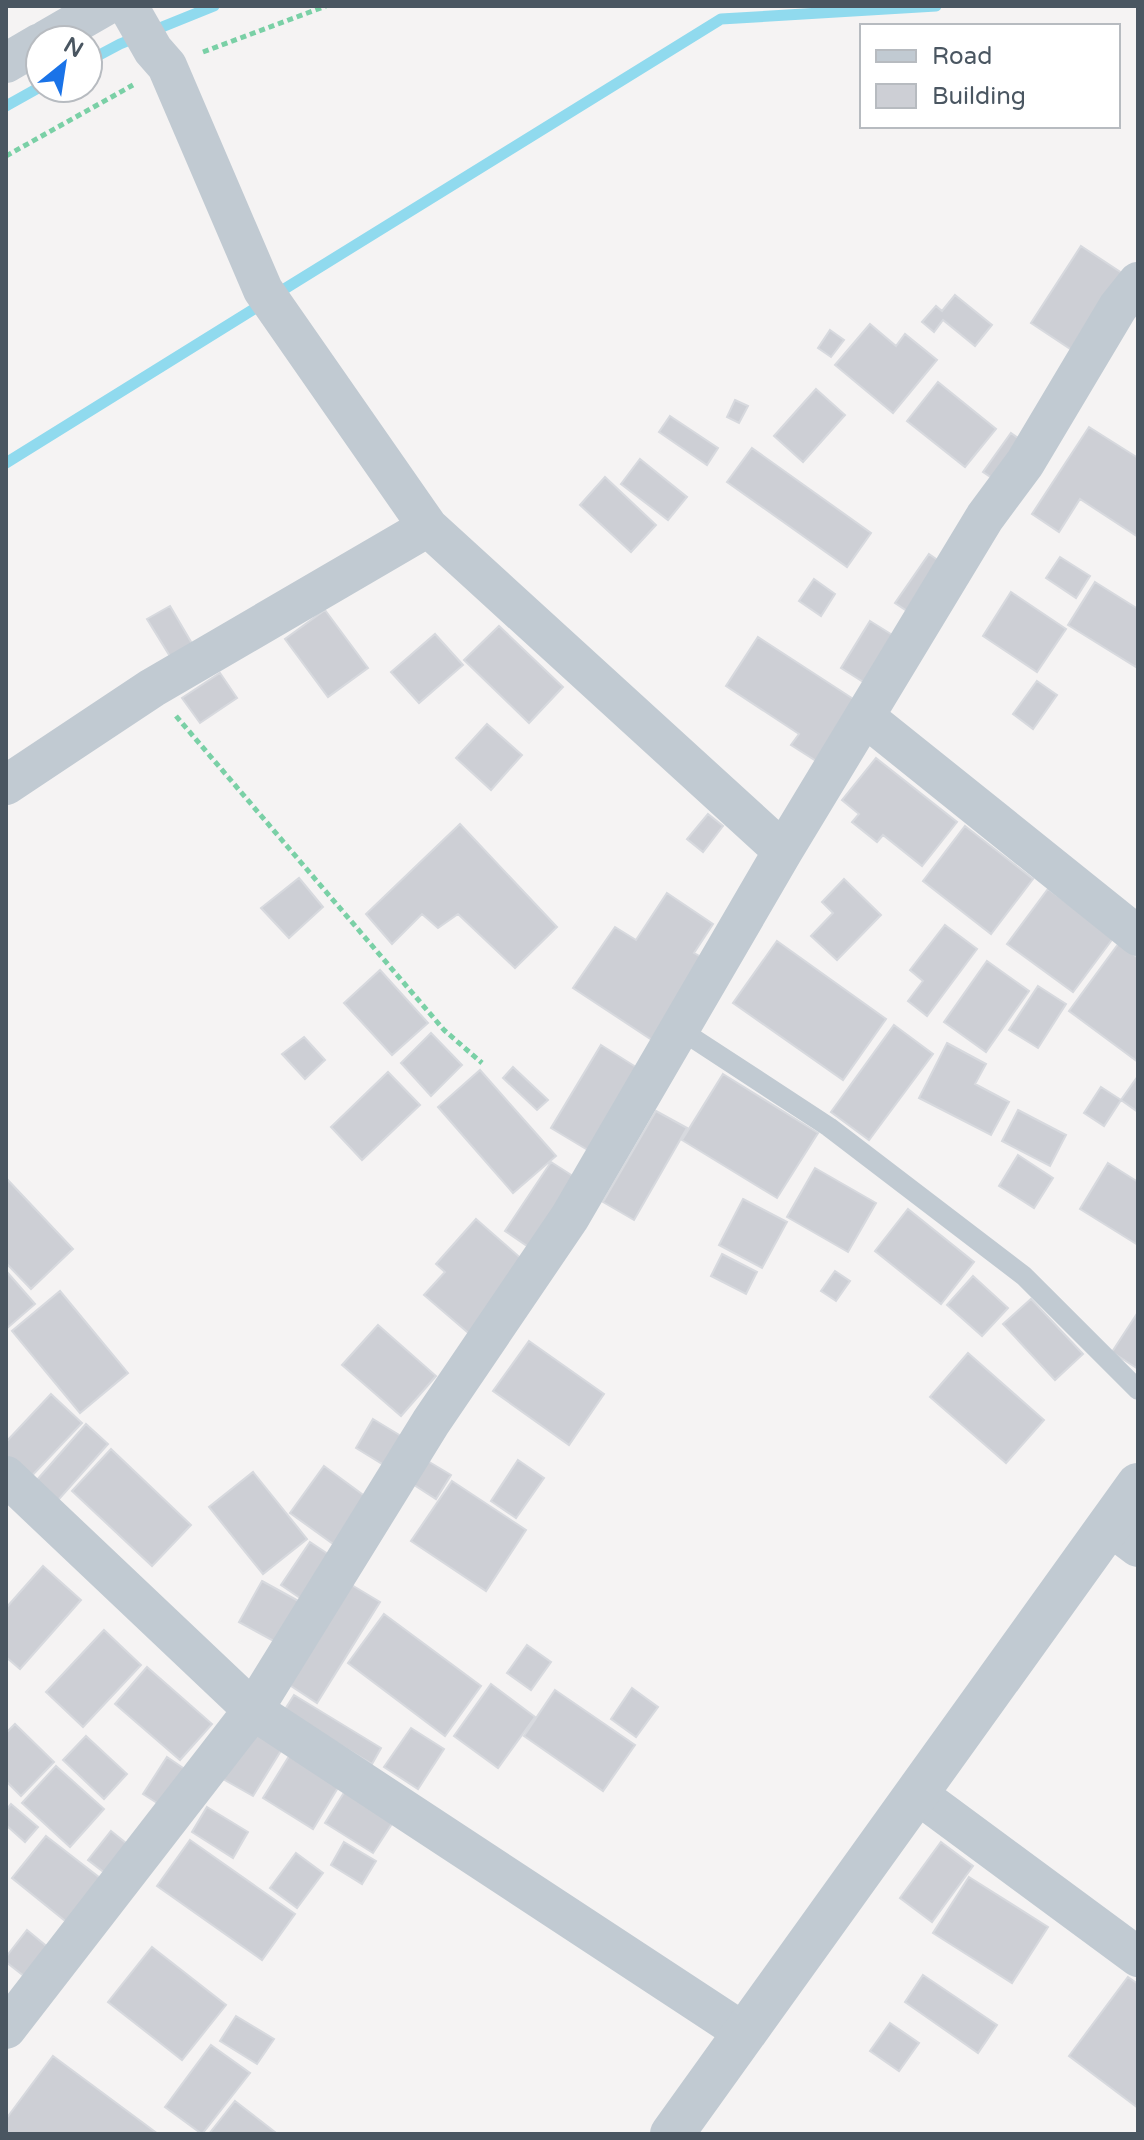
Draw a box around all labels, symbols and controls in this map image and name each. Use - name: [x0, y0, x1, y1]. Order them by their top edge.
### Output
- north arrow: [24, 24, 104, 104]
- legend: [860, 24, 1120, 128]
- text: N: [59, 32, 88, 63]
- text: Road: [932, 42, 992, 71]
- text: Building: [932, 82, 1026, 111]

